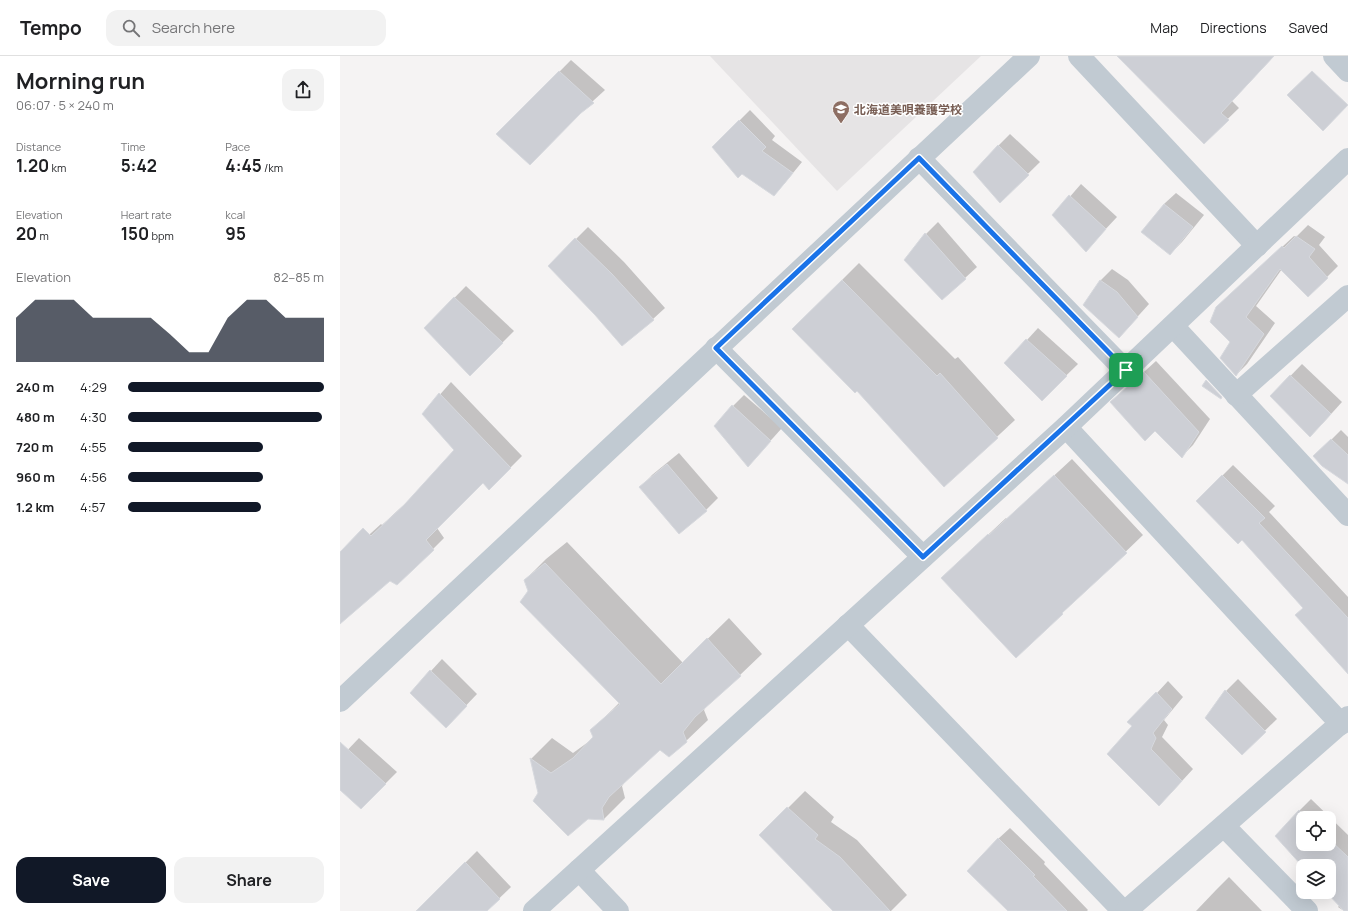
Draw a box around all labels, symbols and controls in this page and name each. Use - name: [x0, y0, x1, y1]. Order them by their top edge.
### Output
- search box: [106, 10, 386, 46]
- text: Tempo: [20, 15, 82, 41]
- icon: search: [120, 17, 142, 39]
- text: Search here: [152, 17, 235, 38]
- text: Map: [1150, 18, 1178, 37]
- text: Directions: [1200, 18, 1267, 37]
- text: Saved: [1289, 18, 1328, 37]
- text: Morning run: [16, 66, 145, 96]
- button: share: [282, 69, 324, 111]
- text: 06:07 · 5 × 240 m: [16, 96, 114, 114]
- school or university icon: 北海道美唄養護学校: [831, 99, 851, 124]
- place label: 北海道美唄養護学校: [854, 101, 962, 118]
- text: Distance: [16, 139, 61, 154]
- text: Time: [121, 139, 146, 154]
- text: Pace: [225, 139, 250, 154]
- text: 1.20: [16, 154, 49, 177]
- text: 5:42: [121, 154, 157, 177]
- text: 4:45: [225, 154, 262, 177]
- text: km: [49, 160, 66, 175]
- text: /km: [262, 160, 283, 175]
- text: Elevation: [16, 207, 62, 222]
- text: Heart rate: [121, 207, 172, 222]
- text: kcal: [225, 207, 245, 222]
- text: 20: [16, 222, 37, 245]
- text: 150: [121, 222, 149, 245]
- text: 95: [225, 222, 246, 245]
- text: m: [37, 228, 49, 243]
- text: bpm: [149, 228, 174, 243]
- text: Elevation: [16, 268, 71, 286]
- text: 82–85 m: [273, 268, 324, 286]
- pin: [1109, 353, 1143, 387]
- icon: arrive: [1115, 359, 1137, 381]
- text: 240 m: [16, 378, 54, 396]
- text: 4:29: [80, 378, 107, 396]
- text: 480 m: [16, 408, 55, 426]
- text: 4:30: [80, 408, 107, 426]
- text: 720 m: [16, 438, 54, 456]
- text: 4:55: [80, 438, 107, 456]
- text: 960 m: [16, 468, 55, 486]
- text: 4:56: [80, 468, 107, 486]
- text: 1.2 km: [16, 498, 54, 516]
- text: 4:57: [80, 498, 106, 516]
- map controls: [1296, 811, 1336, 899]
- button: locate: [1296, 811, 1336, 851]
- button: Save: [16, 857, 166, 903]
- button: Share: [174, 857, 324, 903]
- button: layers: [1296, 859, 1336, 899]

